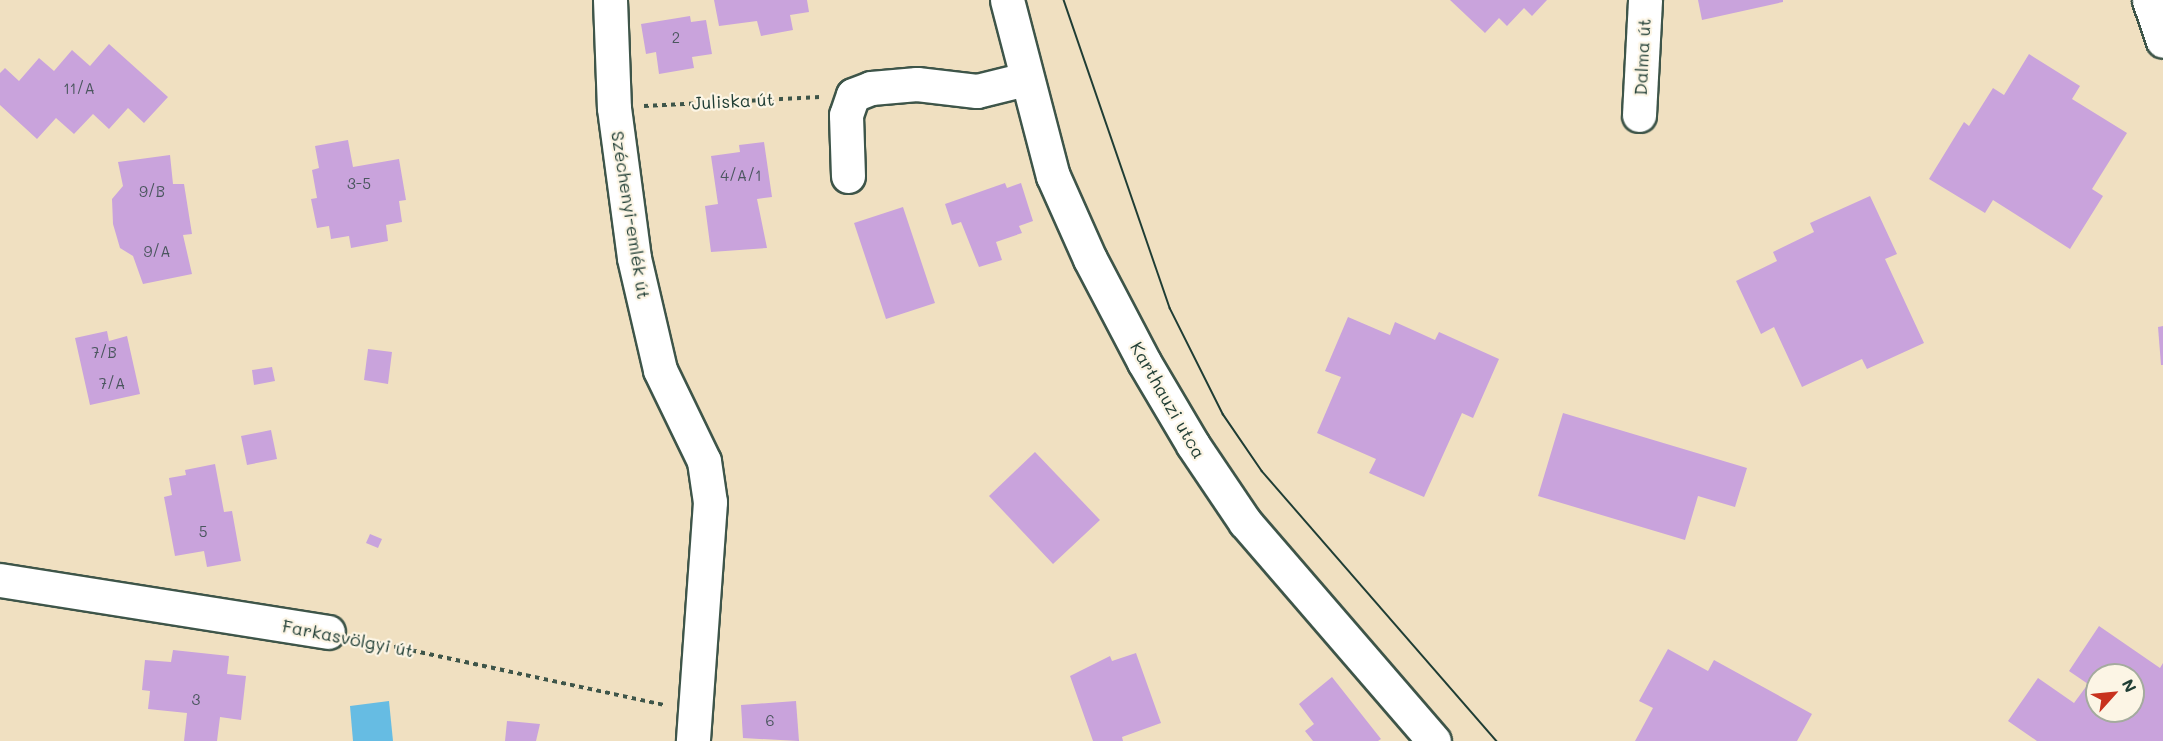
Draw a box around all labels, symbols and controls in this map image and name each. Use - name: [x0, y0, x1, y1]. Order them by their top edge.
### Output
- street label: Dalma út: [1629, 18, 1655, 96]
- house number: 2: [672, 29, 680, 47]
- house number: 11/A: [63, 80, 95, 98]
- street label: Juliska út: [691, 88, 775, 114]
- street label: Széchenyi-emlék út: [607, 129, 655, 301]
- house number: 4/A/1: [720, 167, 762, 185]
- house number: 3-5: [347, 175, 371, 193]
- house number: 9/B: [139, 183, 165, 201]
- house number: 9/A: [143, 243, 171, 261]
- street label: Karthauzi utca: [1126, 338, 1210, 462]
- house number: 7/B: [91, 344, 117, 362]
- house number: 7/A: [99, 375, 125, 393]
- house number: 5: [199, 523, 207, 541]
- street label: Farkasvölgyi út: [280, 615, 416, 661]
- north arrow: [2085, 663, 2145, 723]
- text: N: [2118, 675, 2142, 696]
- house number: 3: [192, 691, 200, 709]
- house number: 6: [765, 712, 775, 730]

